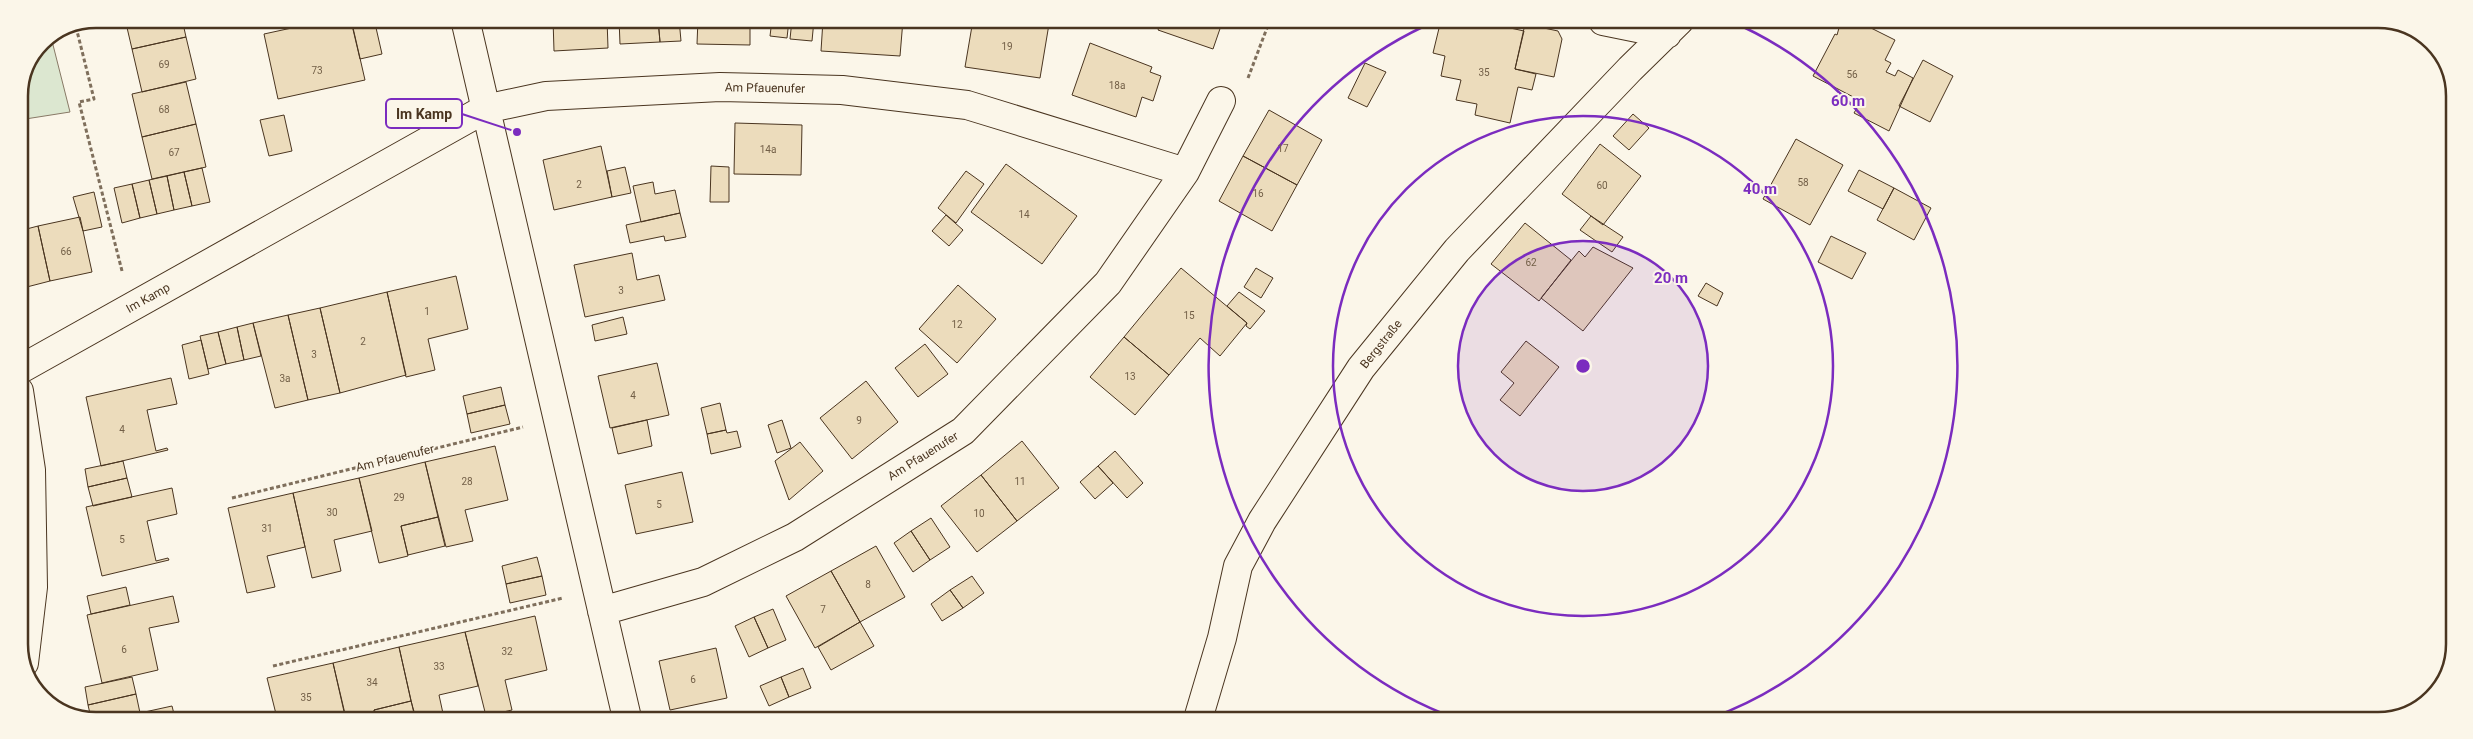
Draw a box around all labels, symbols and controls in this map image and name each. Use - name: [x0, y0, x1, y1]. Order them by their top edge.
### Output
- house number: 19: [1001, 41, 1013, 52]
- house number: 69: [158, 59, 170, 70]
- house number: 73: [311, 65, 323, 76]
- house number: 35: [1478, 67, 1490, 78]
- house number: 56: [1846, 69, 1858, 80]
- street label: Am Pfauenufer: [725, 80, 805, 96]
- house number: 18a: [1109, 80, 1125, 91]
- text: 60 m: [1831, 92, 1865, 110]
- callout: Im Kamp: [386, 99, 462, 128]
- house number: 68: [158, 104, 170, 115]
- text: Im Kamp: [396, 106, 452, 122]
- house number: 17: [1277, 143, 1289, 154]
- house number: 14a: [760, 144, 776, 155]
- house number: 67: [168, 147, 180, 158]
- house number: 58: [1797, 177, 1809, 188]
- house number: 2: [576, 179, 582, 190]
- house number: 60: [1596, 180, 1608, 191]
- text: 40 m: [1743, 180, 1777, 198]
- house number: 16: [1252, 188, 1264, 199]
- house number: 14: [1018, 209, 1030, 220]
- house number: 66: [60, 246, 72, 257]
- house number: 62: [1525, 257, 1537, 268]
- text: 20 m: [1654, 269, 1688, 287]
- street label: Im Kamp: [124, 280, 173, 316]
- house number: 3: [618, 285, 624, 296]
- house number: 1: [424, 306, 430, 317]
- house number: 15: [1183, 310, 1195, 321]
- street label: Bergstraße: [1357, 317, 1405, 371]
- house number: 12: [951, 319, 963, 330]
- house number: 2: [360, 336, 366, 347]
- house number: 3: [311, 349, 317, 360]
- centre of rings: [1574, 357, 1592, 375]
- house number: 13: [1124, 371, 1136, 382]
- house number: 3a: [279, 373, 291, 384]
- house number: 4: [630, 390, 636, 401]
- house number: 9: [856, 415, 862, 426]
- house number: 4: [119, 424, 125, 435]
- street label: Am Pfauenufer: [885, 429, 961, 483]
- street label: Am Pfauenufer: [354, 441, 436, 475]
- house number: 28: [461, 476, 473, 487]
- house number: 11: [1014, 476, 1026, 487]
- house number: 29: [393, 492, 405, 503]
- house number: 5: [656, 499, 662, 510]
- house number: 30: [326, 507, 338, 518]
- house number: 10: [973, 508, 985, 519]
- house number: 31: [261, 523, 273, 534]
- house number: 5: [119, 534, 125, 545]
- house number: 8: [865, 579, 871, 590]
- house number: 7: [820, 604, 826, 615]
- house number: 6: [121, 644, 127, 655]
- house number: 32: [501, 646, 513, 657]
- house number: 33: [433, 661, 445, 672]
- house number: 6: [690, 674, 696, 685]
- house number: 34: [366, 677, 378, 688]
- house number: 35: [300, 692, 312, 703]

